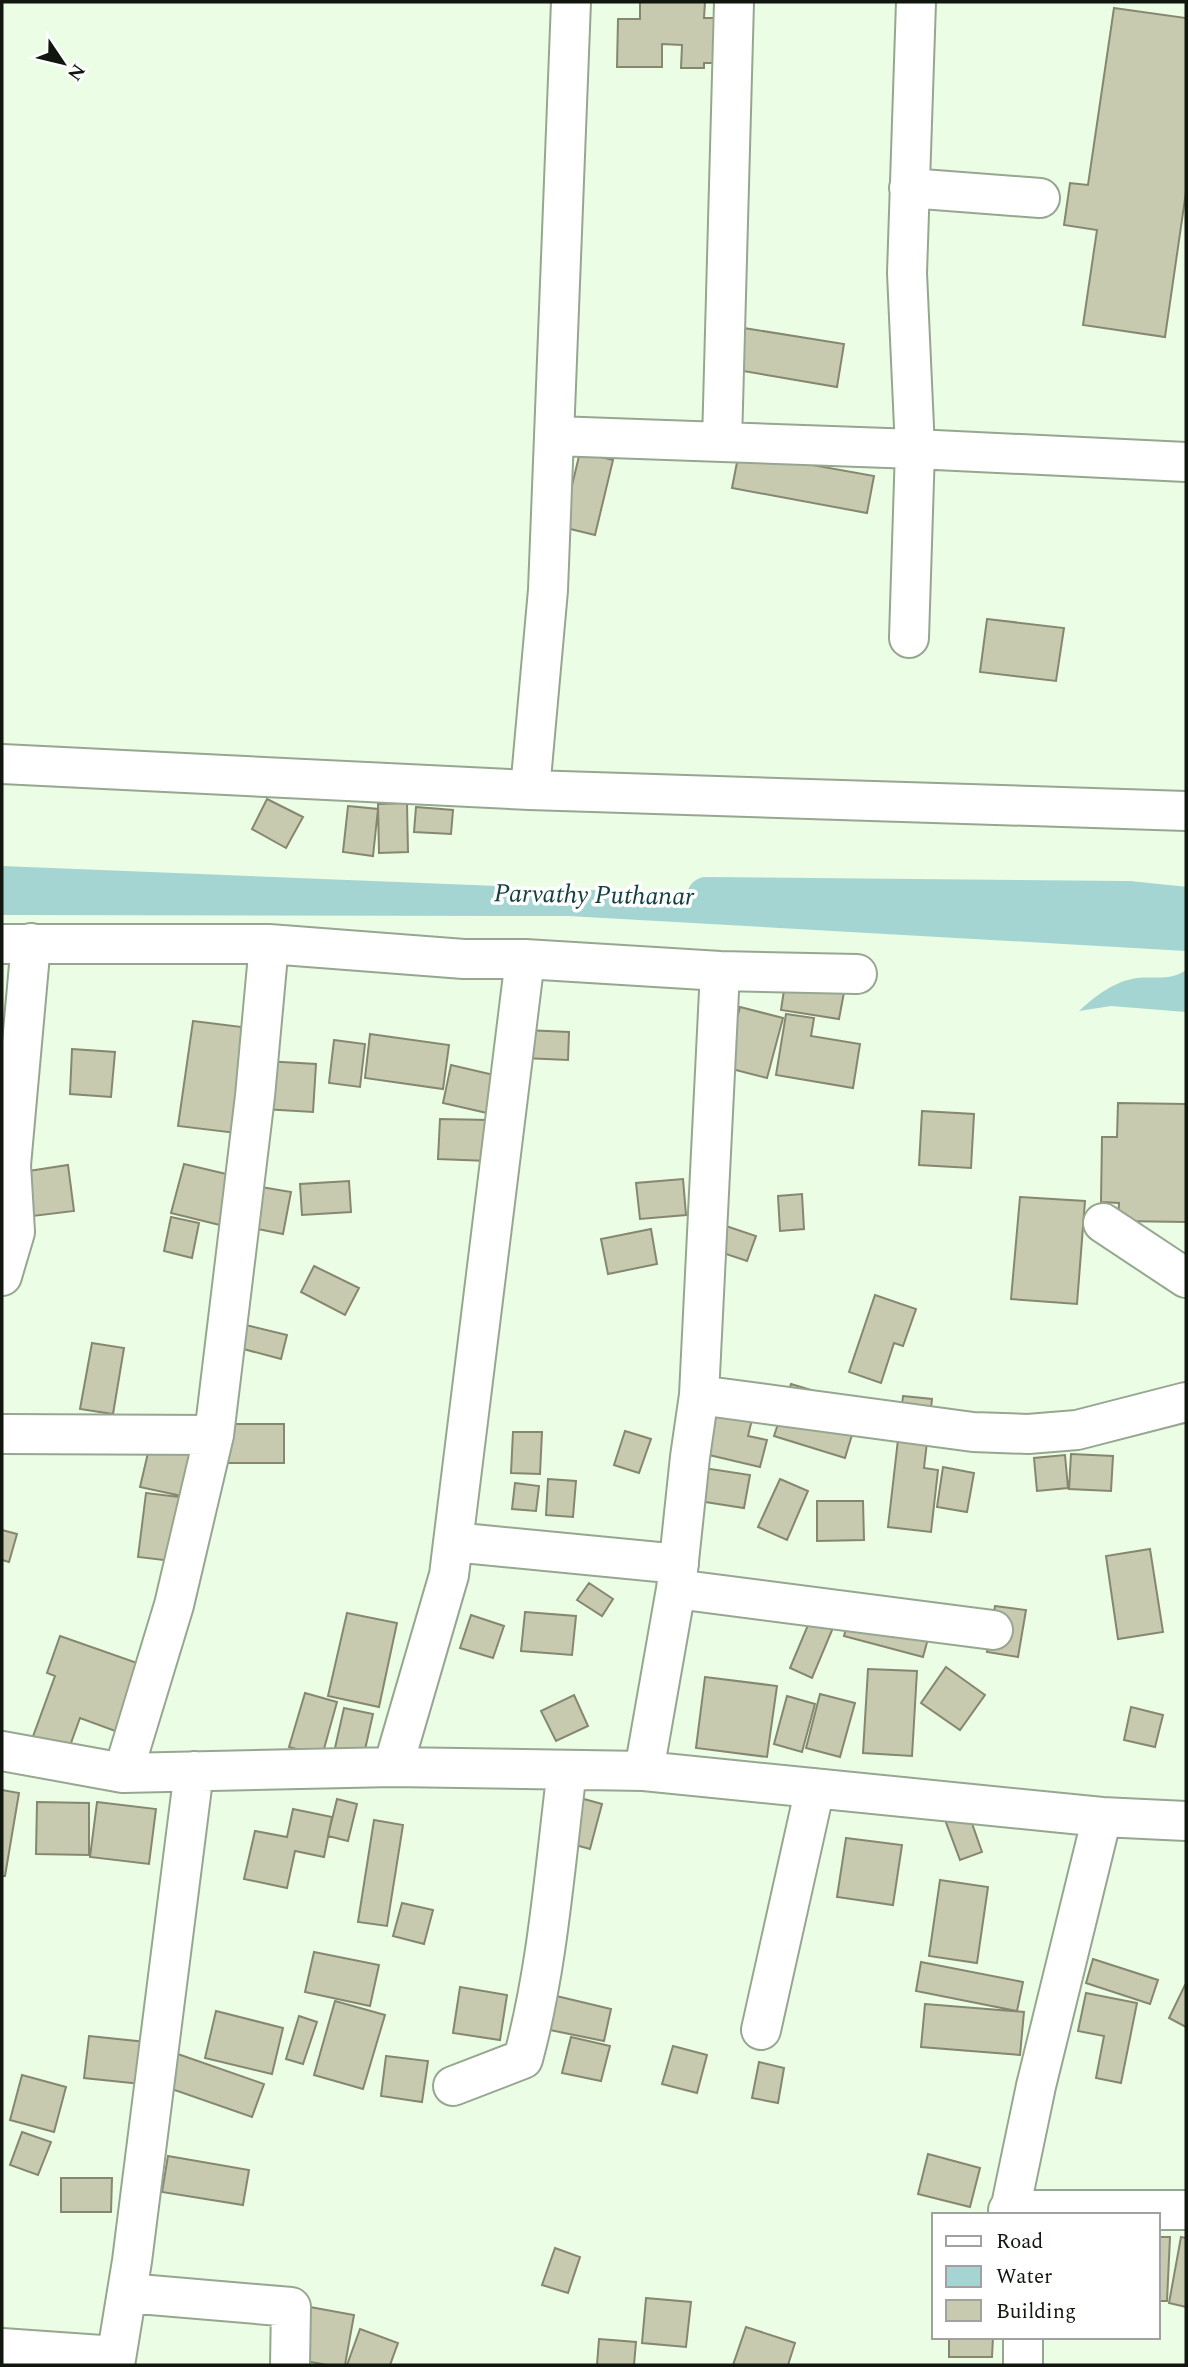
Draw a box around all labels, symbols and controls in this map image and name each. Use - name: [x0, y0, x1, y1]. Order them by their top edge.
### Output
- north arrow: [28, 28, 98, 98]
- text: N: [59, 57, 92, 87]
- water label: Parvathy Puthanar: [493, 873, 696, 917]
- legend: [932, 2213, 1160, 2339]
- text: Road: [996, 2226, 1043, 2258]
- text: Water: [996, 2261, 1052, 2293]
- text: Building: [996, 2296, 1076, 2328]

